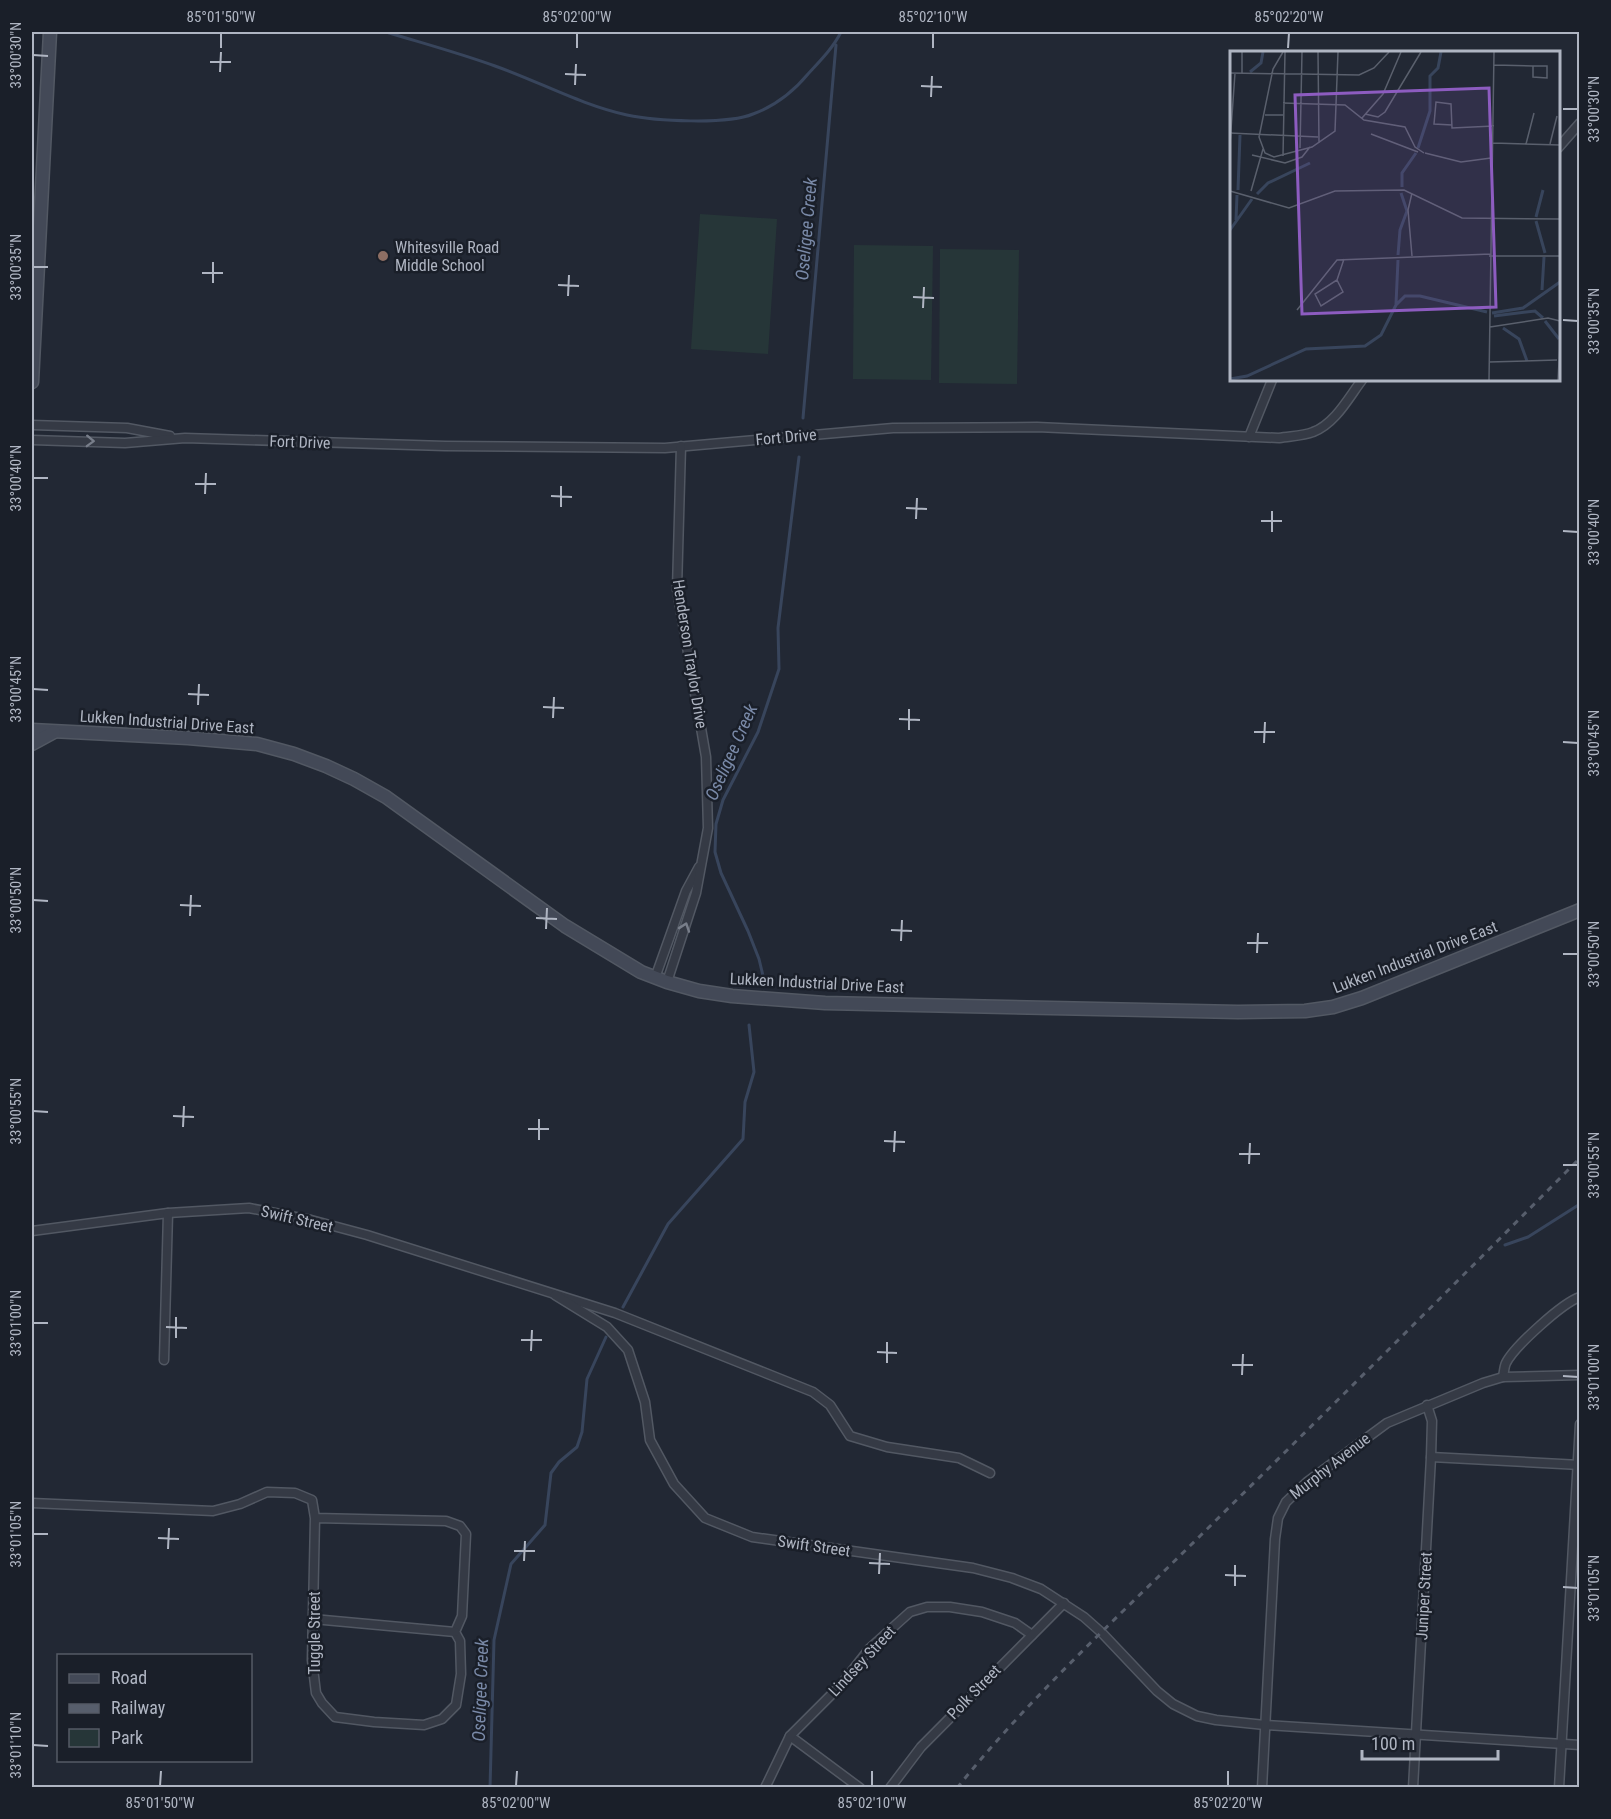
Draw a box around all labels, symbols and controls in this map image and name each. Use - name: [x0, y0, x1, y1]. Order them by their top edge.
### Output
- text: 85°01'50"W: [187, 8, 256, 26]
- text: 85°02'00"W: [543, 8, 612, 26]
- text: 85°02'10"W: [899, 8, 968, 26]
- text: 85°02'20"W: [1255, 8, 1324, 26]
- text: 33°00'30"N: [7, 22, 25, 88]
- inset map: [1230, 51, 1560, 381]
- text: 33°00'30"N: [1585, 76, 1603, 142]
- water label: Oseligee Creek: [791, 176, 821, 281]
- text: 33°00'35"N: [7, 234, 25, 300]
- place label: Whitesville Road Middle School: [395, 238, 499, 275]
- marker: Whitesville Road Middle School: [376, 249, 390, 263]
- text: 33°00'35"N: [1585, 288, 1603, 354]
- street label: Fort Drive: [755, 425, 817, 449]
- street label: Fort Drive: [269, 431, 331, 453]
- one-way arrow: [85, 435, 94, 448]
- text: 33°00'40"N: [7, 445, 25, 511]
- text: 33°00'40"N: [1585, 499, 1603, 565]
- street label: Henderson Traylor Drive: [669, 578, 711, 730]
- text: 33°00'45"N: [7, 656, 25, 722]
- water label: Oseligee Creek: [700, 700, 762, 803]
- street label: Lukken Industrial Drive East: [79, 706, 255, 738]
- text: 33°00'45"N: [1585, 710, 1603, 776]
- text: 33°00'50"N: [7, 867, 25, 933]
- street label: Lukken Industrial Drive East: [1330, 917, 1500, 997]
- text: 33°00'50"N: [1585, 921, 1603, 987]
- one-way arrow: [678, 922, 691, 932]
- street label: Lukken Industrial Drive East: [729, 969, 905, 997]
- text: 33°00'55"N: [7, 1078, 25, 1144]
- text: 33°00'55"N: [1585, 1132, 1603, 1198]
- street label: Swift Street: [259, 1201, 335, 1237]
- text: 33°01'00"N: [7, 1290, 25, 1356]
- text: 33°01'00"N: [1585, 1344, 1603, 1410]
- street label: Murphy Avenue: [1286, 1429, 1374, 1503]
- text: 33°01'05"N: [7, 1501, 25, 1567]
- street label: Swift Street: [776, 1531, 852, 1561]
- street label: Juniper Street: [1412, 1551, 1436, 1641]
- text: 33°01'05"N: [1585, 1555, 1603, 1621]
- street label: Tuggle Street: [305, 1591, 324, 1675]
- street label: Lindsey Street: [825, 1622, 900, 1700]
- water label: Oseligee Creek: [468, 1637, 492, 1742]
- legend: [57, 1654, 252, 1762]
- street label: Polk Street: [943, 1660, 1005, 1723]
- text: Road: [111, 1667, 147, 1688]
- text: Railway: [111, 1697, 166, 1718]
- text: 33°01'10"N: [7, 1712, 25, 1778]
- scale bar: [1362, 1723, 1498, 1761]
- text: Park: [111, 1727, 143, 1748]
- text: 100 m: [1371, 1733, 1415, 1754]
- text: 85°01'50"W: [126, 1794, 195, 1812]
- text: 85°02'00"W: [482, 1794, 551, 1812]
- text: 85°02'10"W: [838, 1794, 907, 1812]
- text: 85°02'20"W: [1194, 1794, 1263, 1812]

